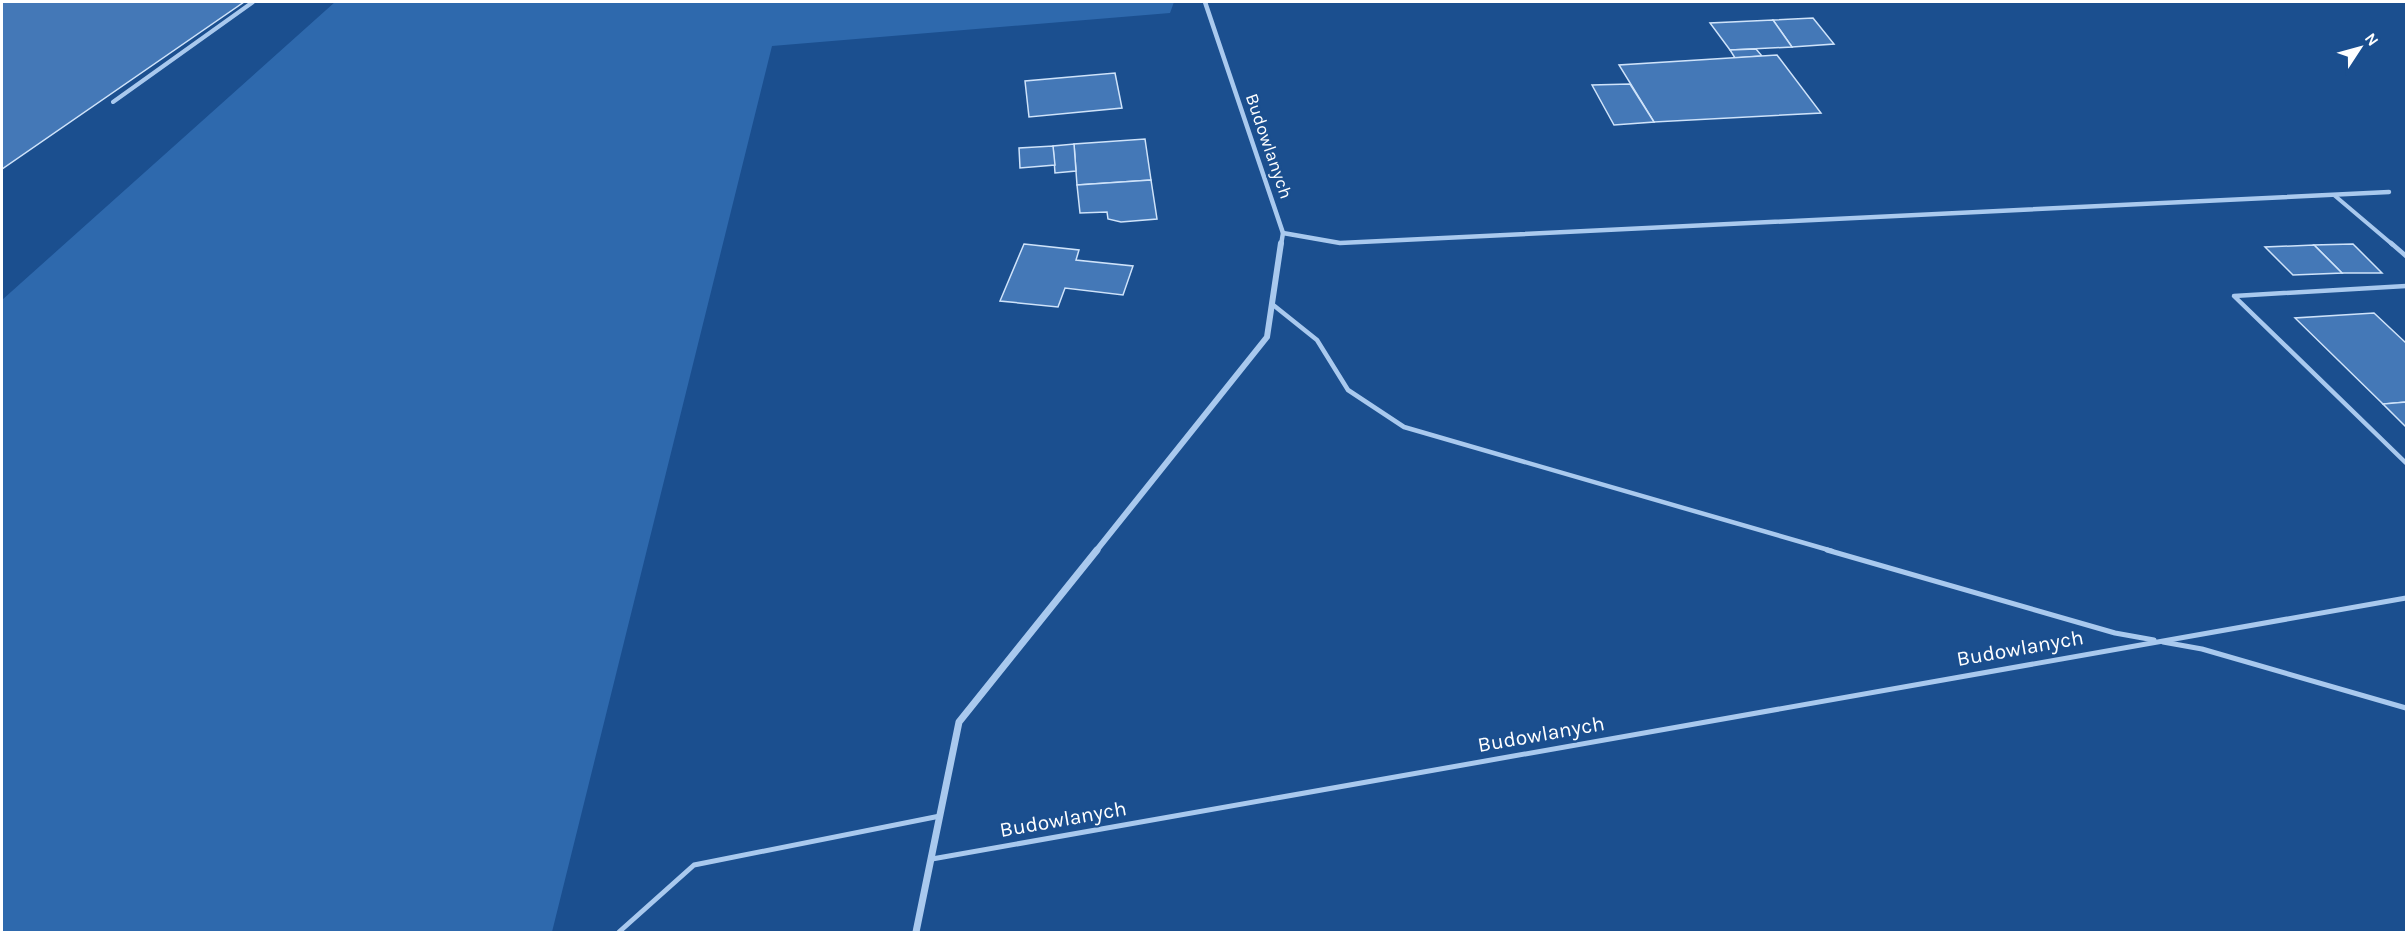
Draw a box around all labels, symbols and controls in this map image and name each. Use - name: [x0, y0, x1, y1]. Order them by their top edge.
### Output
- north arrow: [2330, 18, 2390, 78]
- text: N: [2361, 29, 2383, 50]
- street label: Budowlanych: [1241, 90, 1297, 202]
- street label: Budowlanych: [1955, 625, 2085, 671]
- street label: Budowlanych: [1476, 711, 1606, 757]
- street label: Budowlanych: [998, 796, 1128, 842]

